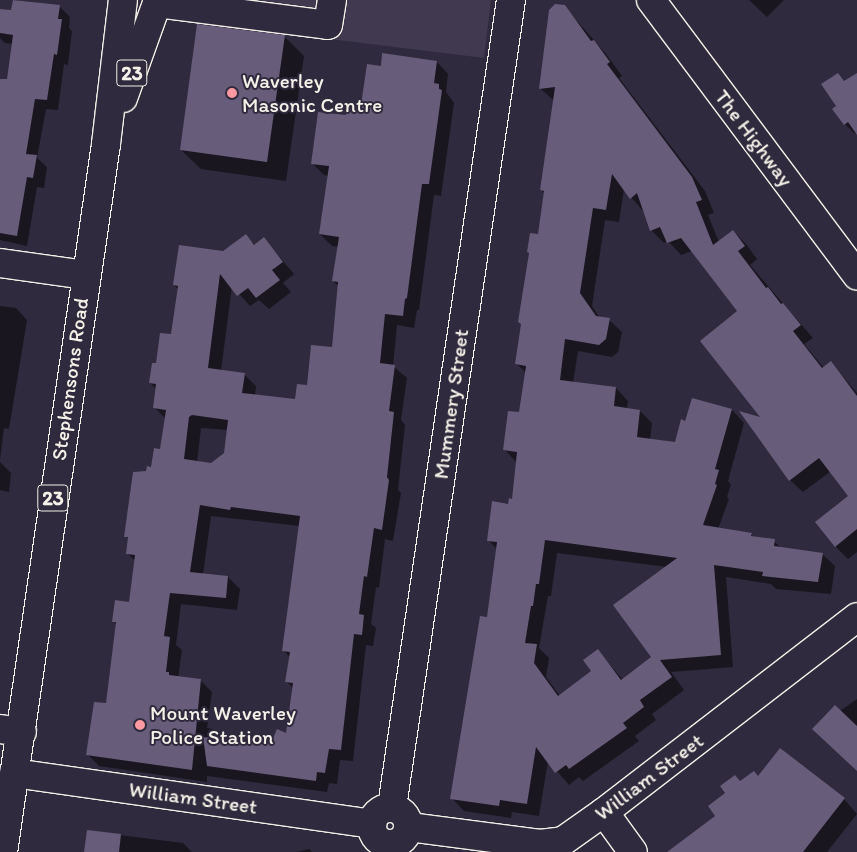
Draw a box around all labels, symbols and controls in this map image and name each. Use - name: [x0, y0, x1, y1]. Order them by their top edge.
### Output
- road number: 23: [116, 56, 148, 90]
- place label: Waverley Masonic Centre: [242, 68, 382, 118]
- street label: The Highway: [710, 85, 798, 191]
- marker: Waverley Masonic Centre: [226, 87, 238, 99]
- street label: Stephensons Road: [46, 296, 94, 462]
- street label: Mummery Street: [428, 327, 474, 481]
- road number: 23: [37, 480, 69, 516]
- place label: Mount Waverley Police Station: [150, 700, 295, 750]
- marker: Mount Waverley Police Station: [134, 719, 146, 731]
- street label: William Street: [590, 728, 708, 826]
- street label: William Street: [127, 777, 259, 819]

